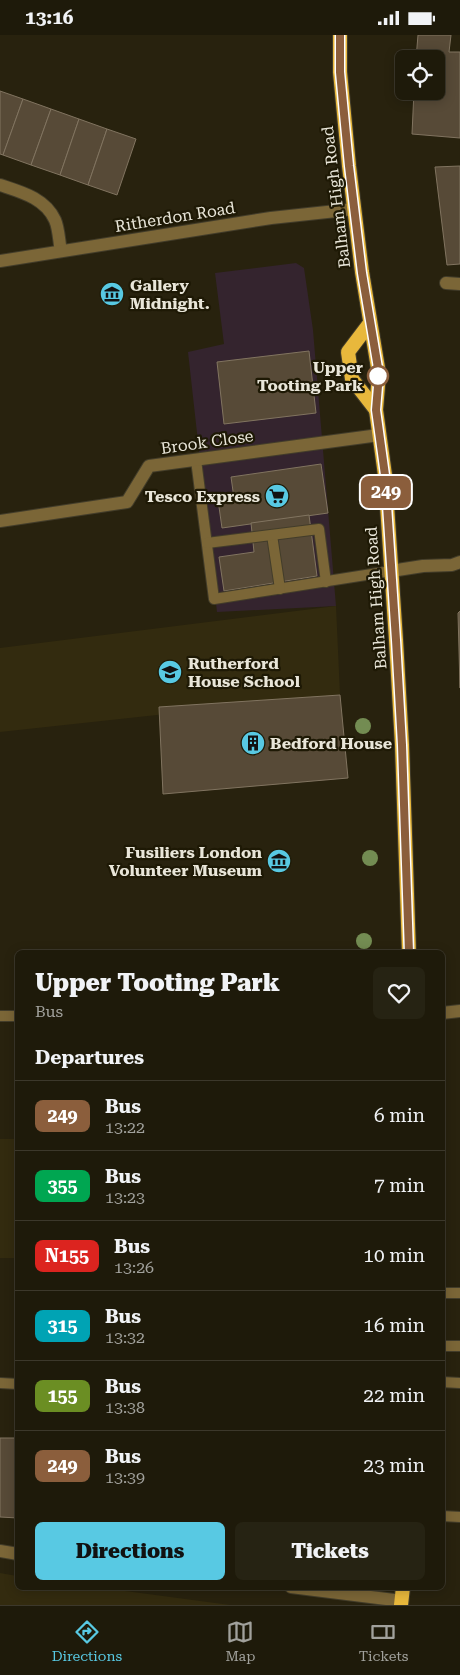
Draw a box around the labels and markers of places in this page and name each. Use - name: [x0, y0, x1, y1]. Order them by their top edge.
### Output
- place label: Gallery Midnight.: [130, 276, 210, 313]
- museum icon: Gallery Midnight.: [99, 281, 125, 307]
- place label: Upper Tooting Park: [257, 358, 363, 395]
- marker: Upper Tooting Park: [367, 365, 389, 387]
- supermarket icon: Tesco Express: [264, 483, 290, 509]
- place label: Tesco Express: [145, 487, 260, 506]
- place label: Rutherford House School: [188, 654, 301, 691]
- school or university icon: Rutherford House School: [157, 659, 183, 685]
- building icon: Bedford House: [240, 730, 266, 756]
- place label: Bedford House: [270, 734, 392, 753]
- place label: Fusiliers London Volunteer Museum: [109, 843, 263, 880]
- museum icon: Fusiliers London Volunteer Museum: [266, 848, 292, 874]

